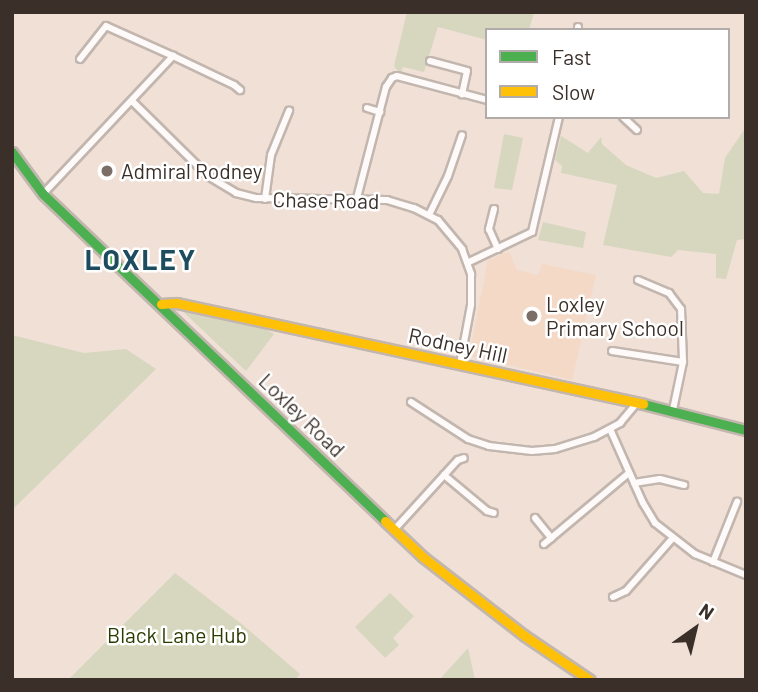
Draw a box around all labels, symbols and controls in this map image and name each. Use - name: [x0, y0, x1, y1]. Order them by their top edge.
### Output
- legend: [485, 28, 730, 119]
- text: Fast: [552, 44, 592, 69]
- text: Slow: [552, 79, 595, 104]
- place label: Admiral Rodney: [121, 158, 262, 184]
- marker: Admiral Rodney: [99, 163, 115, 179]
- street label: Chase Road: [272, 186, 380, 214]
- district label: LOXLEY: [86, 242, 196, 276]
- place label: Loxley Primary School: [546, 291, 684, 341]
- marker: Loxley Primary School: [524, 308, 540, 324]
- street label: Rodney Hill: [406, 322, 510, 368]
- street label: Loxley Road: [254, 368, 350, 462]
- north arrow: [660, 594, 730, 664]
- text: N: [695, 598, 719, 624]
- park label: Black Lane Hub: [107, 622, 247, 648]

